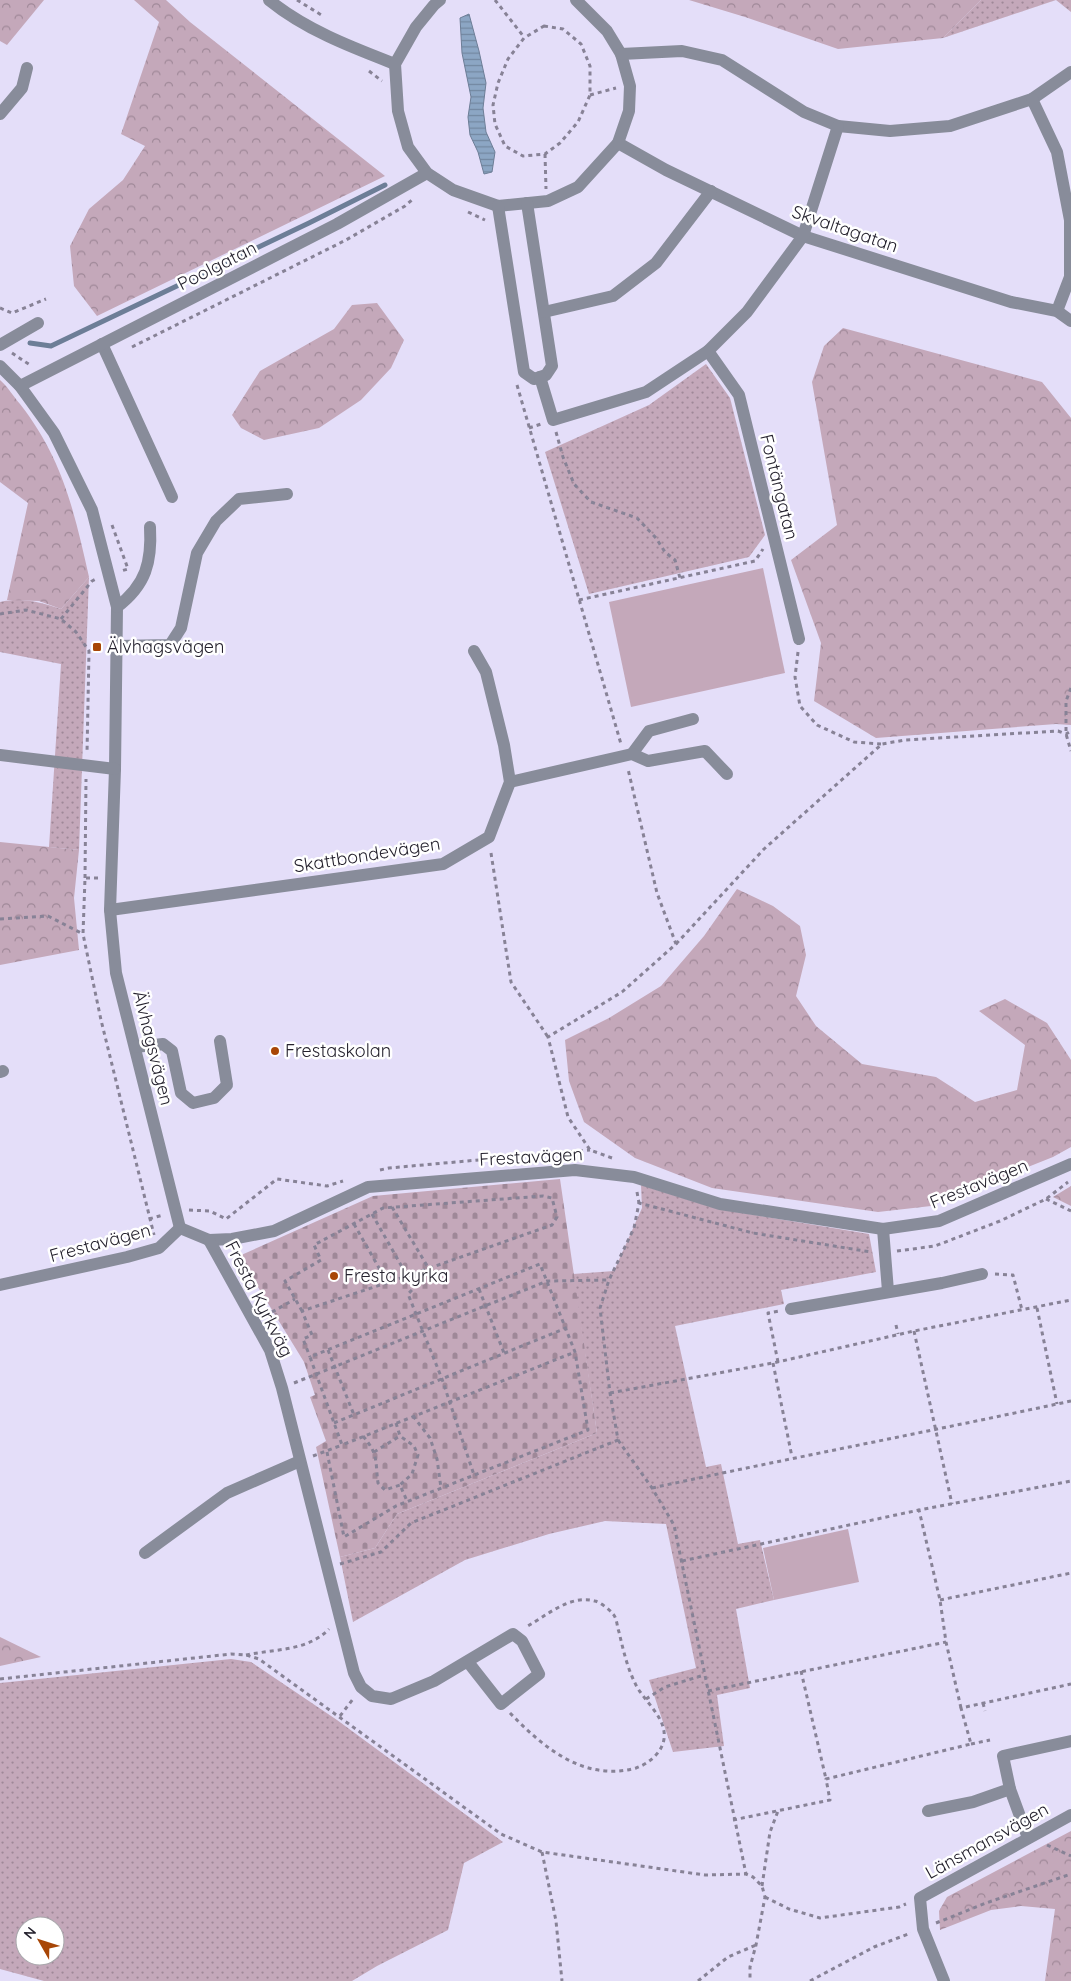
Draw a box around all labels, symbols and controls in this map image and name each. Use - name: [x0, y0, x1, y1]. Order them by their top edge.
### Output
- street label: Skvaltagatan: [789, 200, 901, 257]
- street label: Poolgatan: [173, 236, 260, 295]
- street label: Fontängatan: [755, 432, 804, 542]
- place label: Älvhagsvägen: [107, 635, 224, 658]
- marker: Älvhagsvägen: [91, 641, 103, 653]
- street label: Skattbondevägen: [292, 832, 442, 877]
- street label: Älvhagsvägen: [128, 988, 179, 1108]
- place label: Frestaskolan: [285, 1039, 391, 1062]
- marker: Frestaskolan: [269, 1045, 281, 1057]
- street label: Frestavägen: [479, 1142, 583, 1171]
- street label: Frestavägen: [926, 1153, 1031, 1214]
- street label: Frestavägen: [47, 1218, 153, 1267]
- street label: Fresta Kyrkväg: [220, 1237, 299, 1361]
- place label: Fresta kyrka: [344, 1264, 448, 1287]
- marker: Fresta kyrka: [328, 1270, 340, 1282]
- street label: Länsmansvägen: [921, 1797, 1052, 1884]
- north arrow: [15, 1916, 65, 1966]
- text: N: [20, 1923, 40, 1942]

